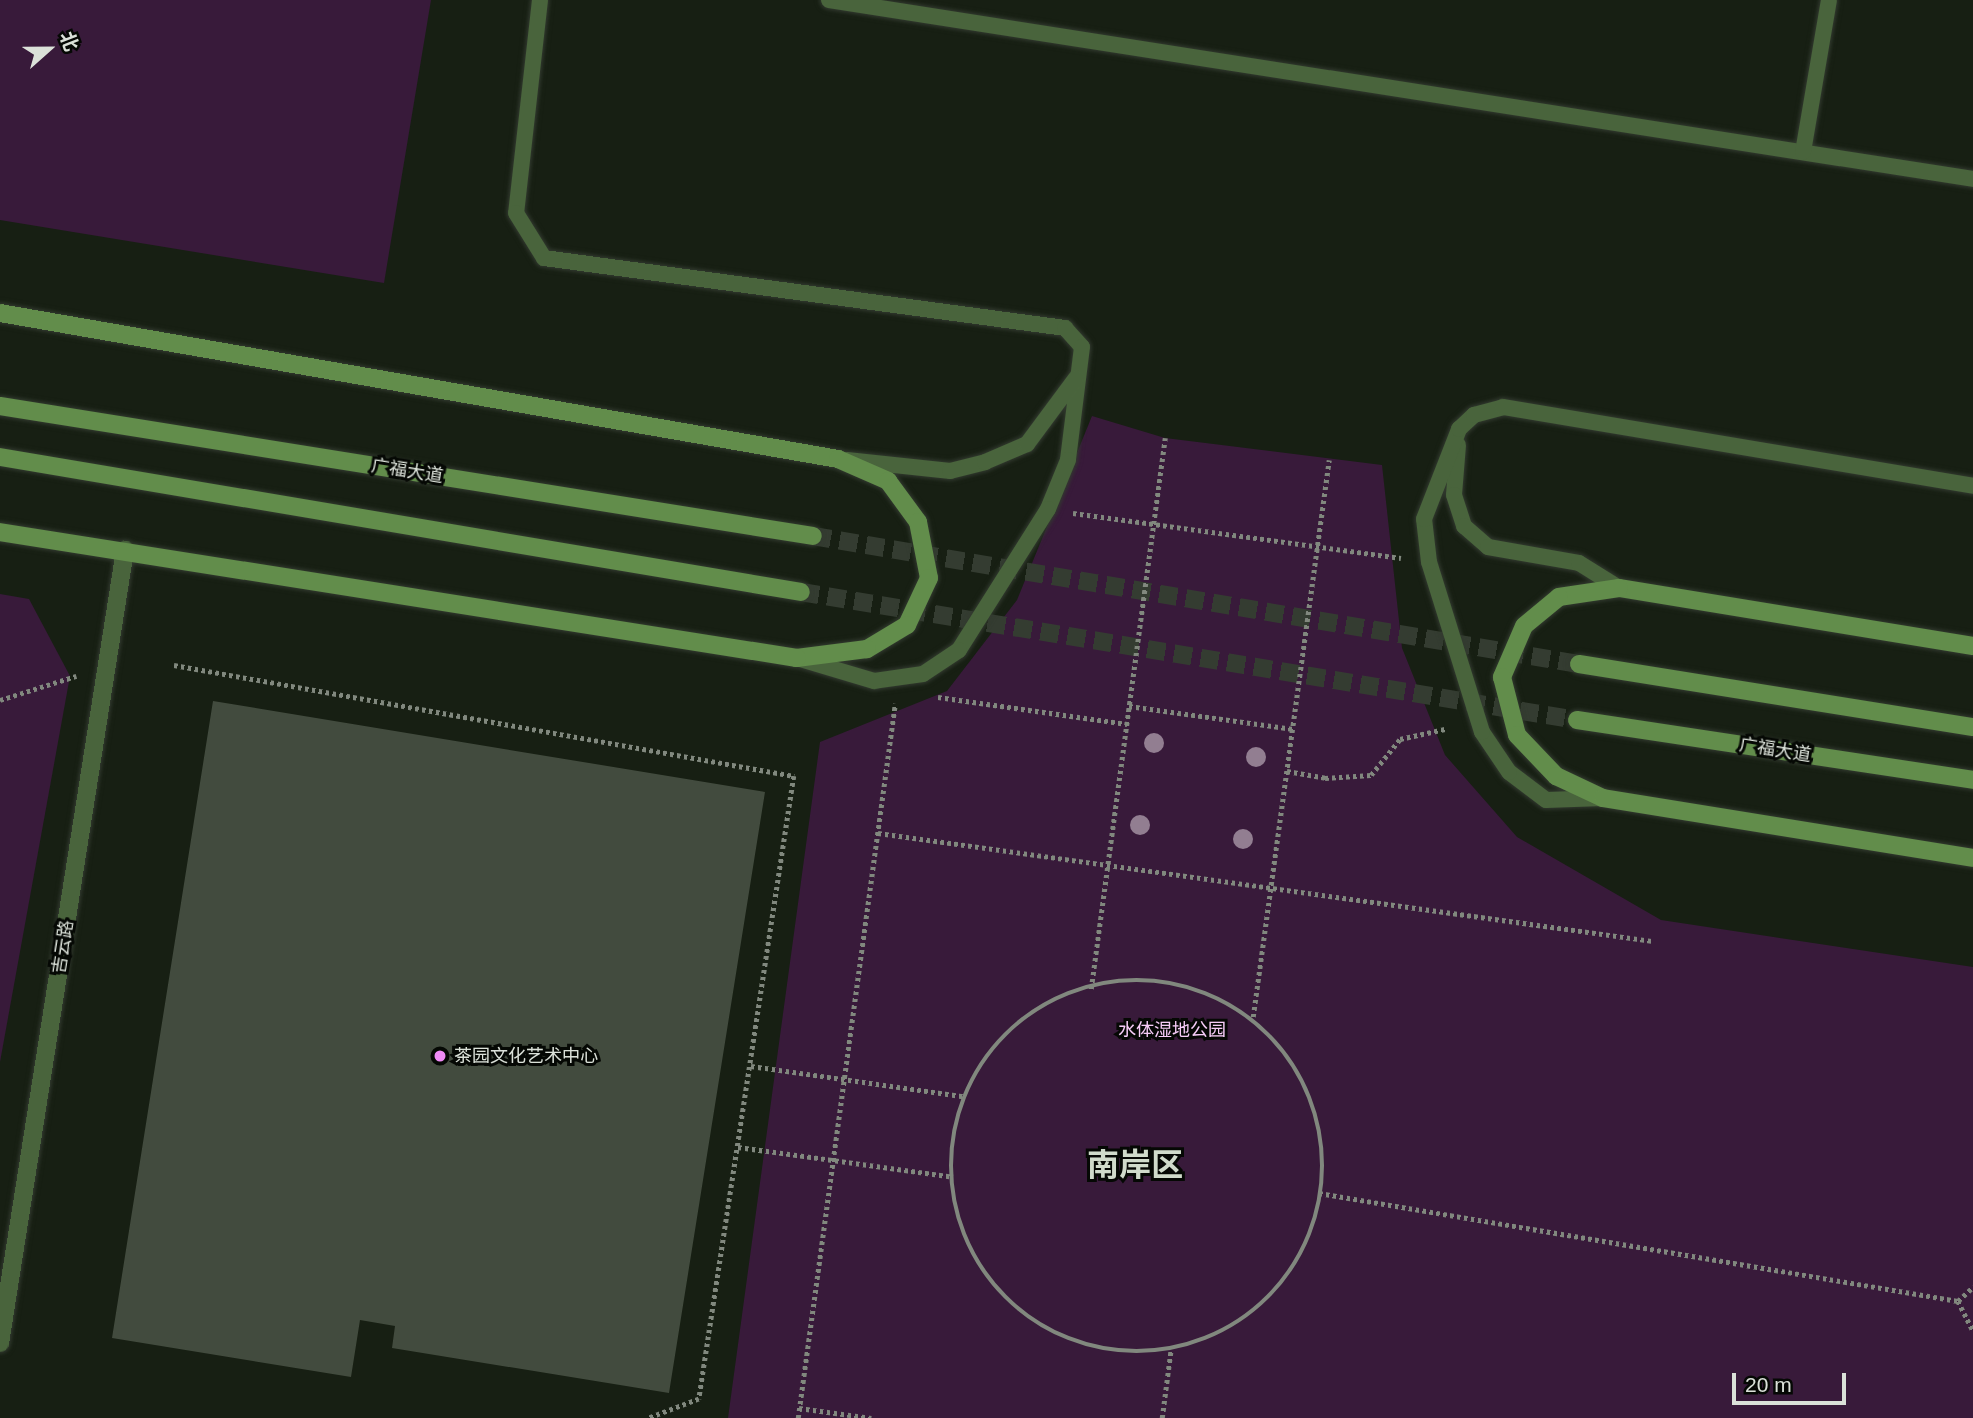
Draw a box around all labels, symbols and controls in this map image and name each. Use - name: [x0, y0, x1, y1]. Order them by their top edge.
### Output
- north arrow: [14, 14, 84, 84]
- text: 北: [56, 29, 82, 54]
- street label: 广福大道: [370, 455, 444, 487]
- street label: 广福大道: [1738, 734, 1812, 766]
- street label: 吉云路: [48, 919, 78, 975]
- park label: 水体湿地公园: [1118, 1019, 1226, 1041]
- place label: 茶园文化艺术中心: [454, 1045, 598, 1067]
- marker: 茶园文化艺术中心: [432, 1048, 448, 1064]
- district label: 南岸区: [1087, 1146, 1183, 1184]
- scale bar: [1735, 1358, 1849, 1402]
- text: 20 m: [1745, 1373, 1792, 1396]

